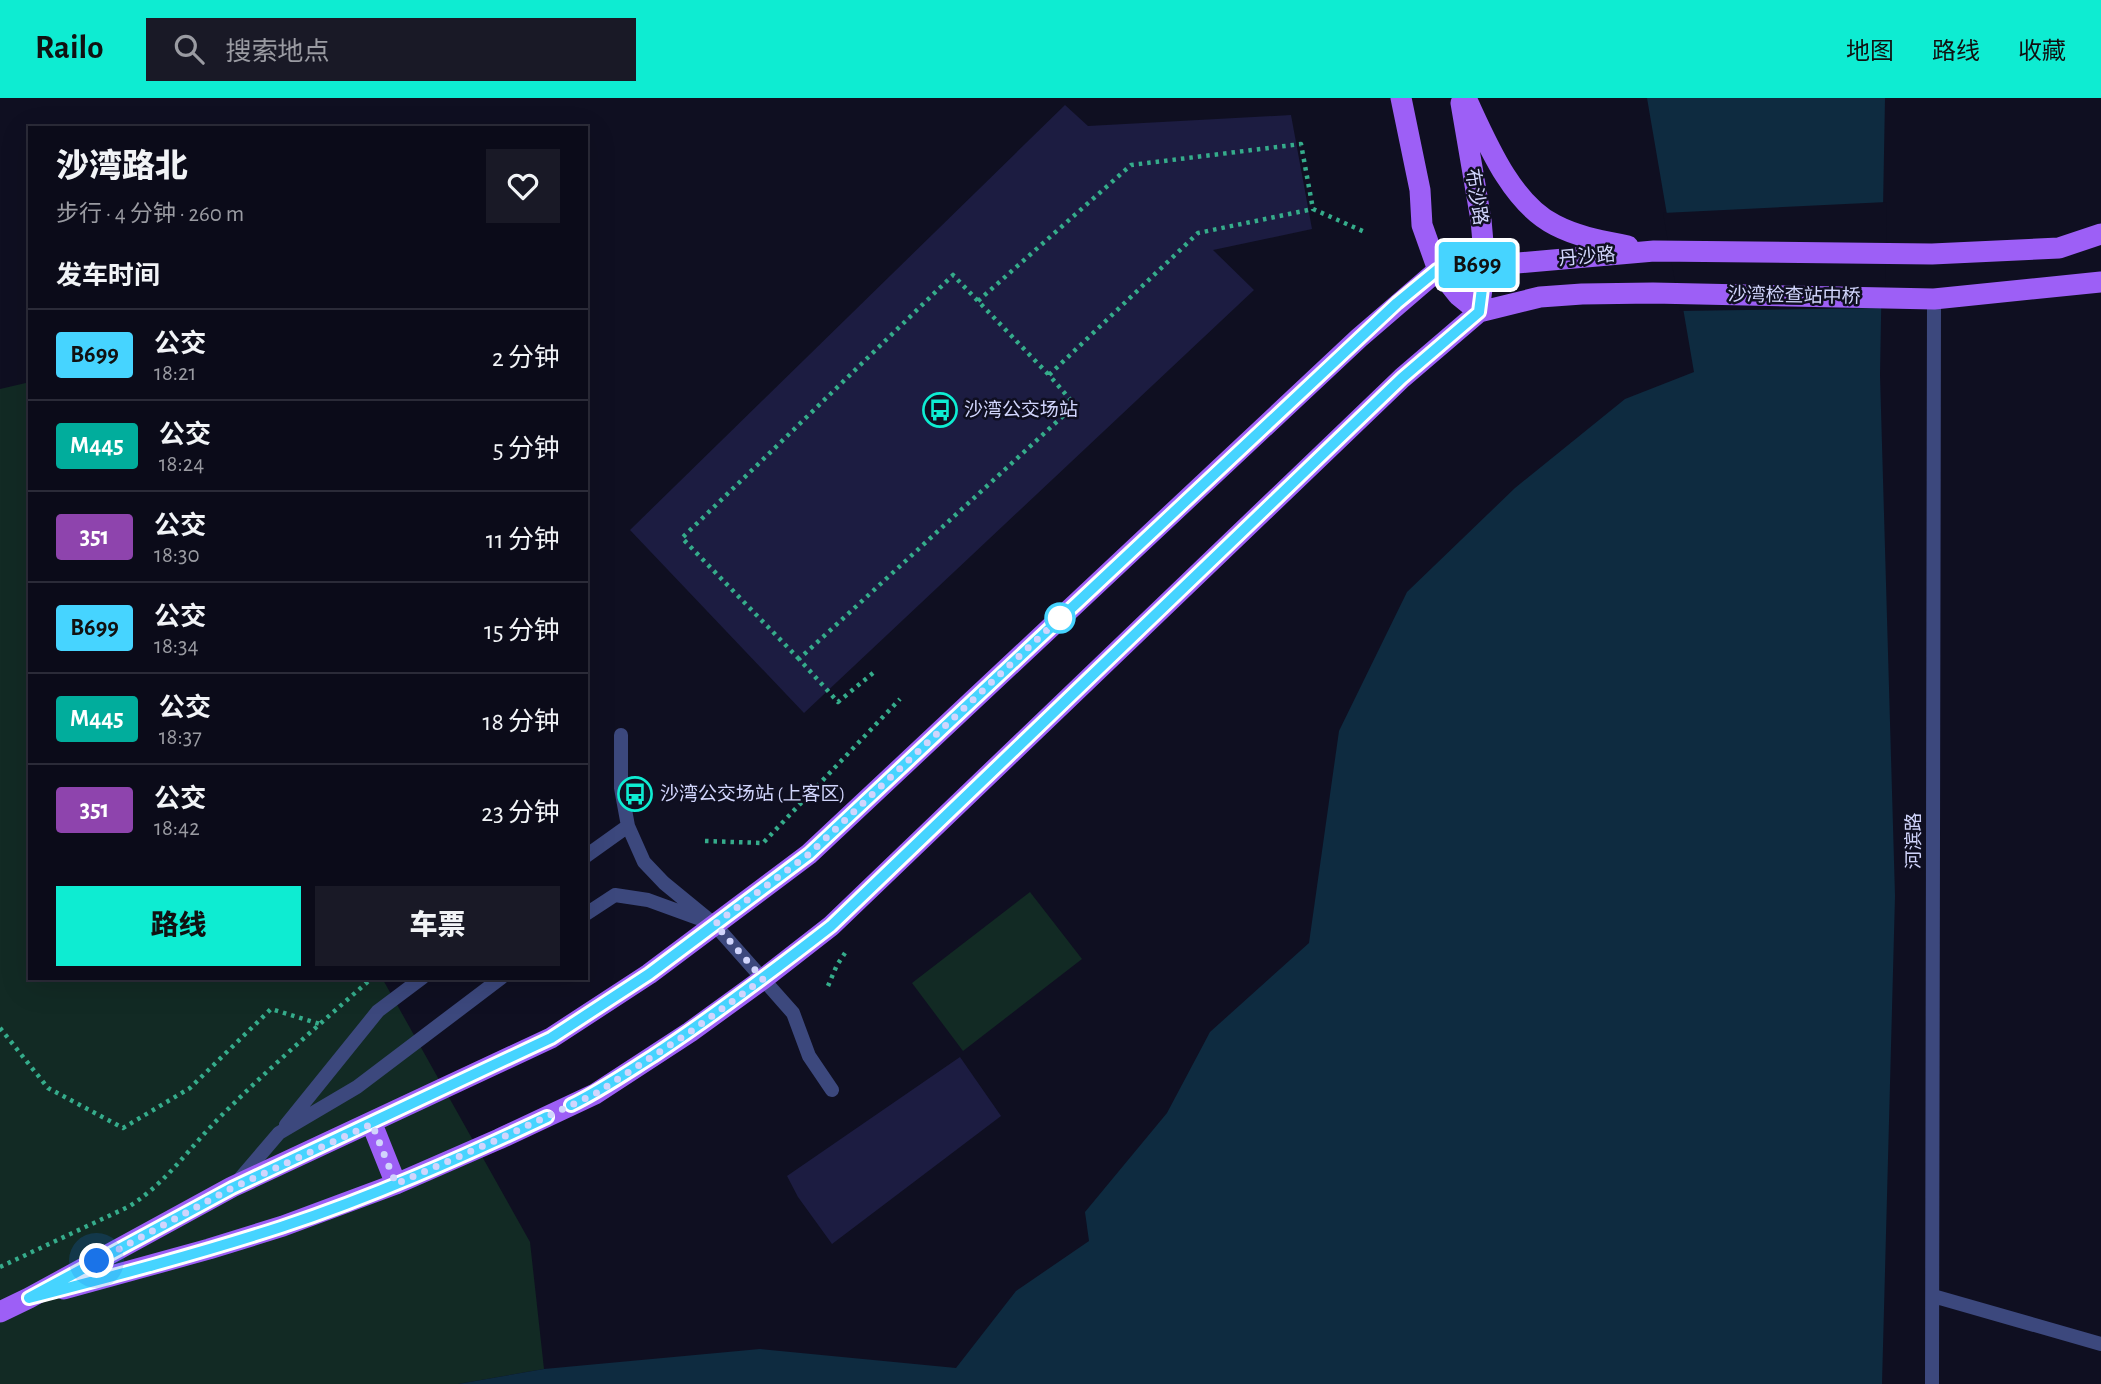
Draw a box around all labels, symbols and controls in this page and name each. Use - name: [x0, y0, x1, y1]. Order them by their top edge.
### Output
- search box: [146, 18, 636, 81]
- icon: search: [170, 30, 208, 68]
- text: Railo: [35, 32, 104, 65]
- text: 搜索地点: [226, 39, 330, 65]
- text: 地图: [1846, 40, 1894, 64]
- text: 路线: [1932, 40, 1980, 64]
- text: 收藏: [2018, 40, 2066, 64]
- button: heart: [486, 149, 560, 223]
- text: 沙湾路北: [56, 151, 188, 184]
- street label: 布沙路: [1462, 167, 1491, 227]
- text: 步行 · 4 分钟 · 260 m: [56, 203, 244, 226]
- line badge: B699: [1428, 242, 1526, 288]
- street label: 丹沙路: [1558, 244, 1616, 269]
- text: B699: [1453, 253, 1501, 277]
- text: 发车时间: [56, 263, 160, 289]
- street label: 沙湾检查站中桥: [1727, 283, 1861, 307]
- text: 公交: [154, 331, 206, 357]
- text: B699: [70, 343, 119, 367]
- text: 2 分钟: [492, 345, 560, 371]
- text: 18:21: [154, 362, 196, 385]
- bus stop icon: 沙湾公交场站: [921, 391, 959, 429]
- place label: 沙湾公交场站: [964, 399, 1078, 420]
- text: 公交: [159, 422, 211, 448]
- text: M445: [70, 434, 124, 458]
- text: 5 分钟: [493, 436, 560, 462]
- text: 18:24: [159, 453, 204, 476]
- text: 公交: [154, 513, 206, 539]
- text: 351: [80, 525, 109, 549]
- text: 11 分钟: [486, 527, 560, 553]
- text: 18:30: [154, 544, 200, 567]
- unlabelled marker: [1045, 603, 1075, 633]
- text: 公交: [154, 604, 206, 630]
- text: B699: [70, 616, 119, 640]
- text: 15 分钟: [484, 618, 560, 644]
- text: 18:34: [154, 635, 199, 658]
- text: 公交: [159, 695, 211, 721]
- text: M445: [70, 707, 124, 731]
- text: 18 分钟: [482, 709, 560, 735]
- text: 18:37: [159, 726, 202, 749]
- bus stop icon: 沙湾公交场站 (上客区): [616, 775, 654, 813]
- place label: 沙湾公交场站 (上客区): [660, 783, 845, 804]
- text: 公交: [154, 786, 206, 812]
- text: 351: [80, 798, 109, 822]
- text: 23 分钟: [481, 800, 560, 826]
- street label: 河滨路: [1903, 812, 1924, 870]
- text: 18:42: [154, 817, 200, 840]
- button: 路线: [56, 886, 301, 966]
- button: 车票: [315, 886, 560, 966]
- your location: [79, 1243, 114, 1278]

